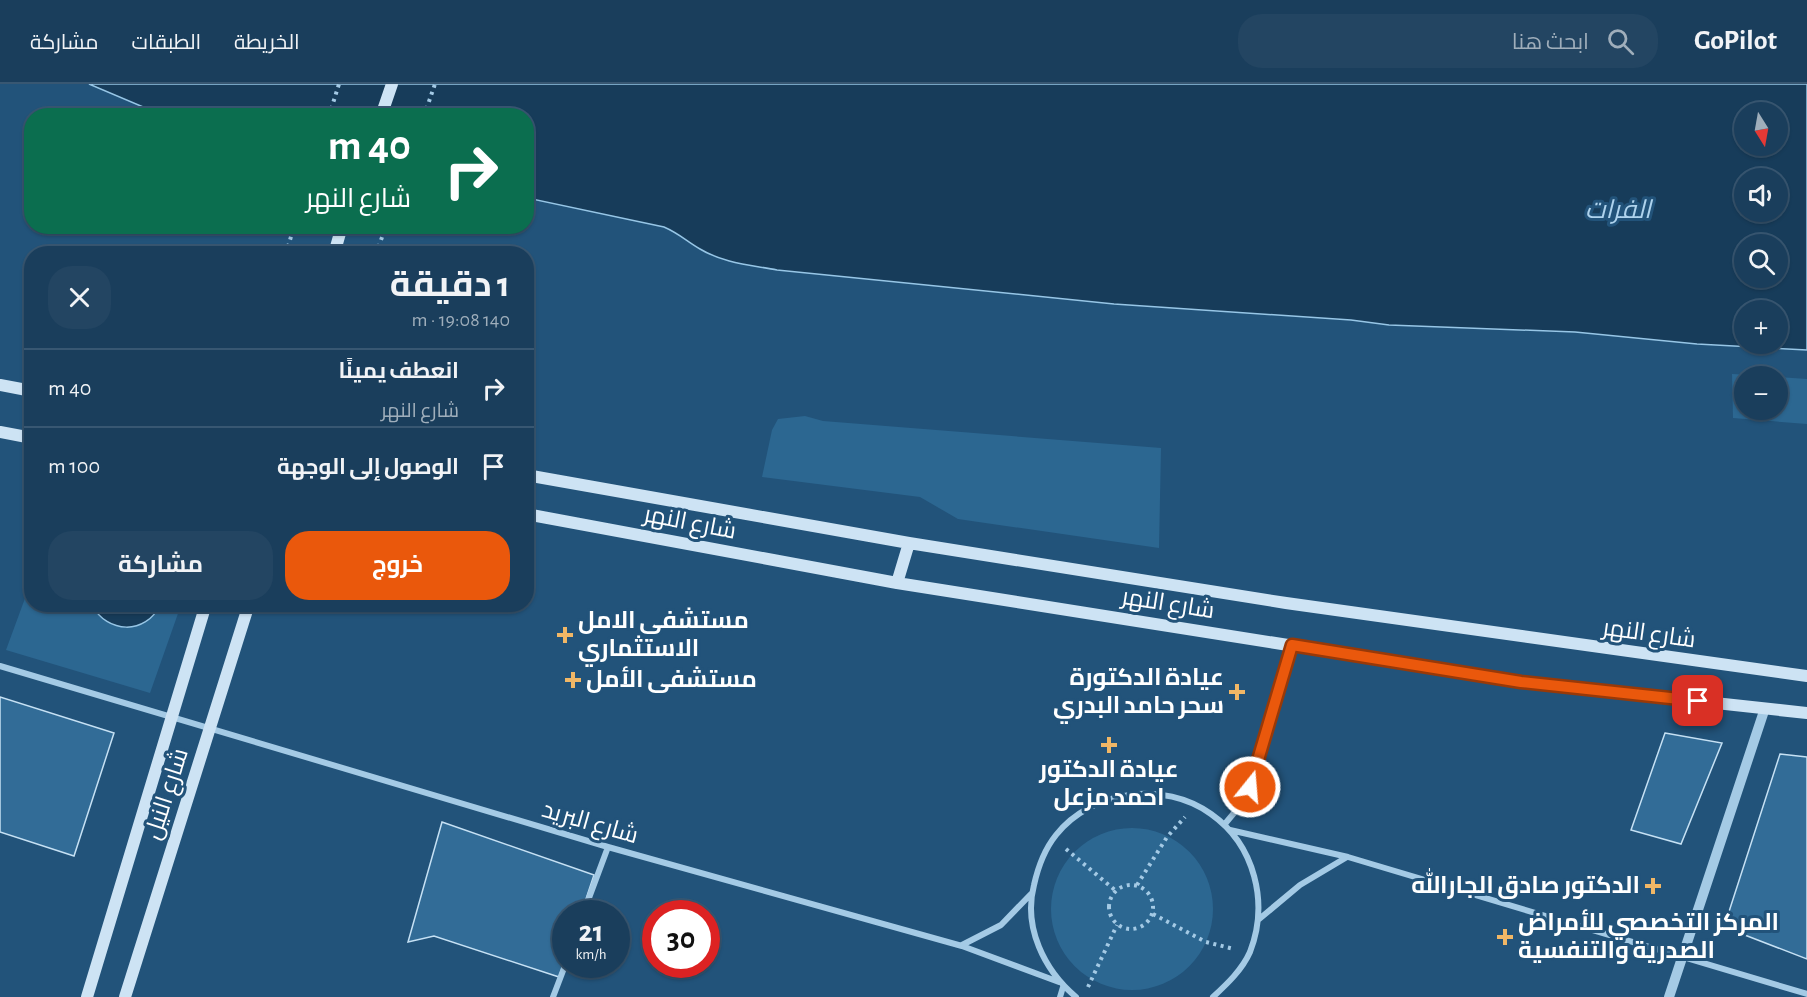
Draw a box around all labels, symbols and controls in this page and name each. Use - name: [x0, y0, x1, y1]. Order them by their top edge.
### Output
- search box: [1238, 14, 1658, 68]
- icon: search: [1604, 25, 1637, 58]
- text: GoPilot: [1694, 27, 1777, 55]
- text: ابحث هنا: [1512, 31, 1589, 53]
- text: مشاركة: [30, 32, 99, 53]
- text: الطبقات: [132, 32, 201, 53]
- text: الخريطة: [234, 32, 300, 53]
- north arrow: [1734, 102, 1788, 156]
- map controls: [1734, 102, 1788, 420]
- text: 40 m: [328, 125, 411, 167]
- icon: right: [432, 132, 510, 210]
- button: sound: [1734, 168, 1788, 222]
- text: شارع النهر: [306, 185, 411, 212]
- water label: الفرات: [1585, 197, 1654, 224]
- button: search: [1734, 234, 1788, 288]
- button: close: [48, 266, 111, 329]
- text: 1 دقيقة: [390, 267, 510, 303]
- button: +: [1734, 300, 1788, 354]
- text: 140 m · 19:08: [412, 310, 510, 330]
- text: انعطف يمينًا: [338, 360, 459, 382]
- button: −: [1734, 366, 1788, 420]
- icon: right: [477, 372, 510, 405]
- text: 40 m: [48, 377, 91, 399]
- text: شارع النهر: [381, 401, 459, 421]
- icon: arrive: [477, 450, 510, 483]
- text: 100 m: [48, 455, 100, 477]
- text: الوصول إلى الوجهة: [277, 456, 459, 478]
- street label: شارع النهر: [639, 501, 738, 547]
- button: مشاركة: [48, 531, 273, 600]
- button: خروج: [285, 531, 510, 600]
- street label: شارع النهر: [1117, 584, 1216, 626]
- place label: مستشفى الامل الاستثماري: [578, 607, 749, 667]
- street label: شارع النهر: [1599, 614, 1697, 655]
- marker: مستشفى الامل الاستثماري: [556, 626, 574, 644]
- place label: مستشفى الأمل: [586, 666, 757, 693]
- place label: عيادة الدكتورة سحر حامد البدري: [1053, 666, 1224, 724]
- marker: مستشفى الأمل: [564, 671, 582, 689]
- pin: [1672, 675, 1723, 726]
- marker: عيادة الدكتورة سحر حامد البدري: [1228, 683, 1246, 701]
- icon: arrive: [1681, 684, 1714, 717]
- marker: عيادة الدكتور احمد مزعل: [1100, 736, 1118, 754]
- street label: شارع النيل: [140, 745, 196, 844]
- position arrow: [1218, 755, 1282, 819]
- place label: عيادة الدكتور احمد مزعل: [1038, 758, 1179, 811]
- street label: شارع البريد: [538, 797, 641, 851]
- place label: الدكتور صادق الجارالله: [1411, 868, 1640, 899]
- marker: الدكتور صادق الجارالله: [1644, 877, 1662, 895]
- speed limit sign: 30: [642, 900, 720, 978]
- place label: المركز التخصصي للأمراض الصدرية والتنفسية: [1518, 909, 1779, 964]
- text: 21: [579, 917, 603, 947]
- marker: المركز التخصصي للأمراض الصدرية والتنفسية: [1496, 928, 1514, 946]
- text: km/h: [576, 947, 606, 962]

